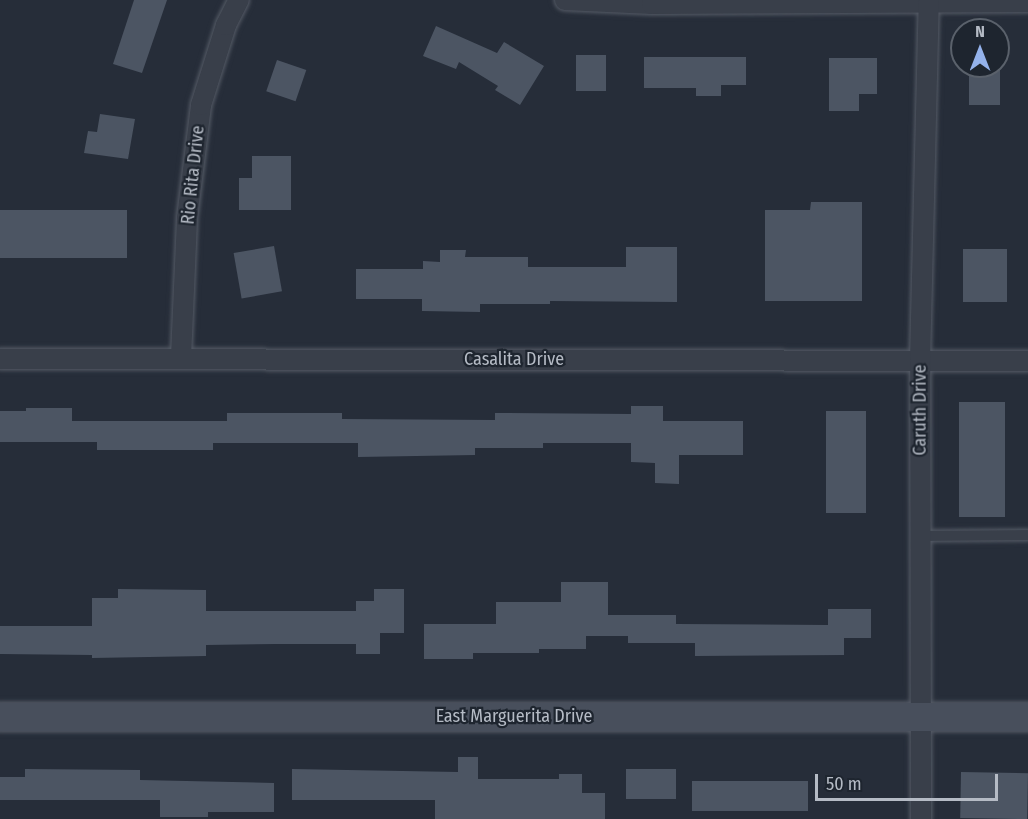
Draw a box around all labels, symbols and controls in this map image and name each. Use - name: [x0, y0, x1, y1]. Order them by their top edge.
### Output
- north arrow: [950, 18, 1010, 78]
- text: N: [975, 22, 985, 41]
- street label: Rio Rita Drive: [177, 124, 209, 226]
- street label: Casalita Drive: [464, 348, 564, 370]
- street label: Caruth Drive: [909, 364, 931, 456]
- street label: East Marguerita Drive: [436, 705, 592, 727]
- scale bar: [818, 762, 1001, 800]
- text: 50 m: [826, 773, 862, 795]

